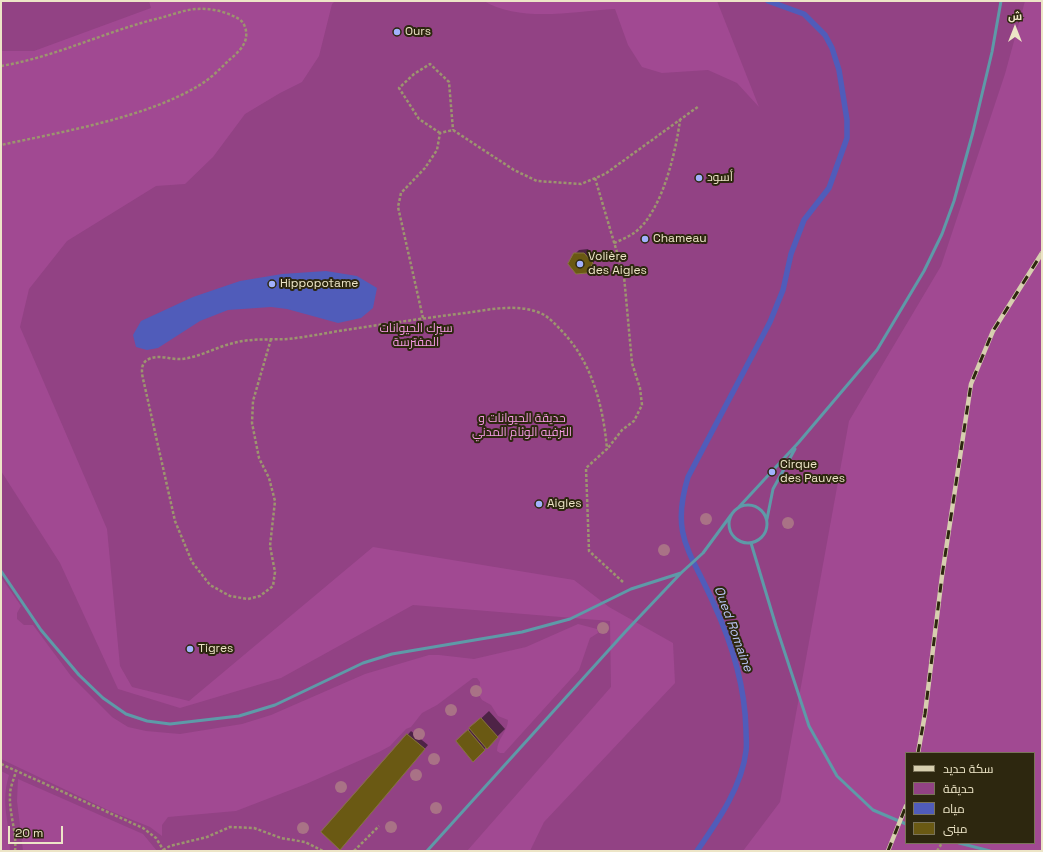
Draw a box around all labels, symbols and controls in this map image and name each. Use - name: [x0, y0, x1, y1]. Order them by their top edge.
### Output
- north arrow: [995, 8, 1035, 48]
- text: ش: [1008, 9, 1022, 23]
- place label: Ours: [405, 25, 431, 39]
- marker: Ours: [392, 27, 402, 37]
- place label: أسود: [707, 171, 733, 185]
- marker: أسود: [694, 173, 704, 183]
- place label: Chameau: [653, 232, 706, 246]
- marker: Chameau: [640, 234, 650, 244]
- place label: Volière des Aigles: [588, 250, 647, 278]
- marker: Volière des Aigles: [575, 259, 585, 269]
- place label: Hippopotame: [280, 277, 358, 291]
- marker: Hippopotame: [267, 279, 277, 289]
- park label: سيرك الحيوانات المفترسة: [379, 322, 453, 350]
- park label: حديقة الحيوانات و الترفيه الوئام المدني: [472, 412, 572, 440]
- place label: Cirque des Pauves: [780, 458, 845, 486]
- marker: Cirque des Pauves: [767, 467, 777, 477]
- place label: Aigles: [547, 497, 582, 511]
- marker: Aigles: [534, 499, 544, 509]
- water label: Oued Romaine: [710, 584, 756, 674]
- place label: Tigres: [198, 642, 233, 656]
- marker: Tigres: [185, 644, 195, 654]
- legend: [905, 752, 1035, 844]
- text: سكة حديد: [943, 761, 994, 777]
- text: حديقة: [943, 781, 974, 797]
- text: مياه: [943, 801, 965, 817]
- scale bar: [10, 818, 65, 844]
- text: مبنى: [943, 821, 968, 837]
- text: 20 m: [15, 825, 43, 841]

